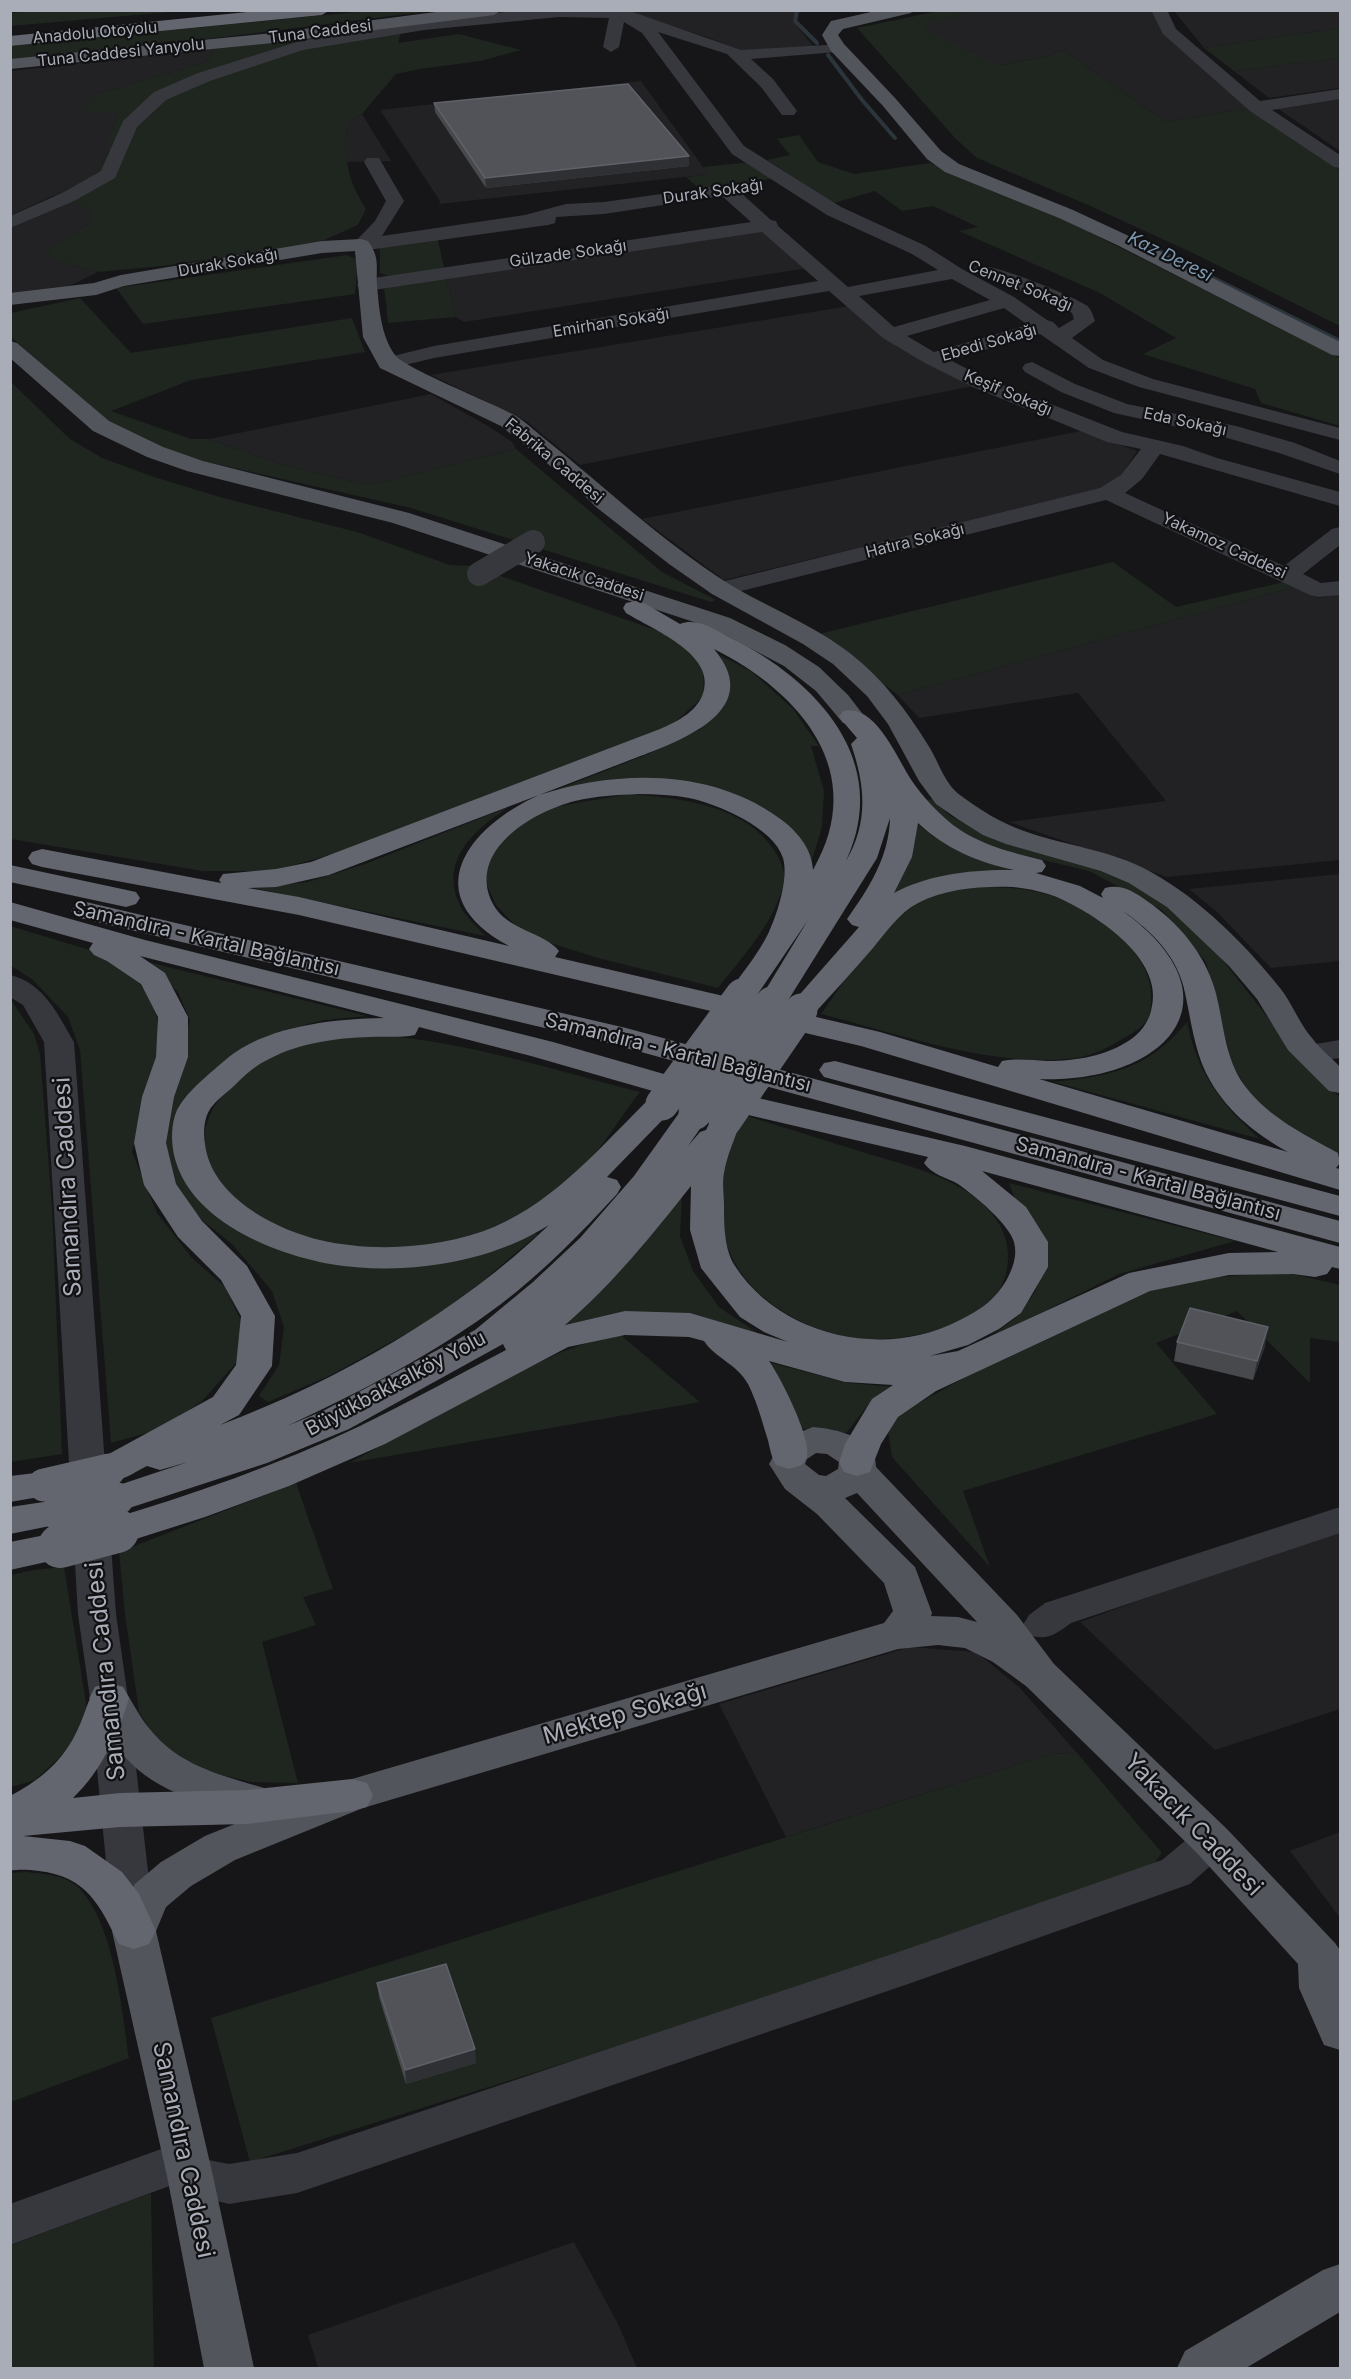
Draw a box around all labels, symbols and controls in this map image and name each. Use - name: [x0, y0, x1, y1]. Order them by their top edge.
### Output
- street label: Tuna Caddesi: [267, 16, 373, 48]
- street label: Anadolu Otoyolu: [32, 18, 158, 48]
- street label: Tuna Caddesi Yanyolu: [37, 35, 205, 71]
- street label: Durak Sokağı: [662, 175, 764, 209]
- water label: Kaz Deresi: [1124, 227, 1216, 287]
- street label: Gülzade Sokağı: [508, 236, 628, 272]
- street label: Durak Sokağı: [177, 245, 279, 281]
- street label: Cennet Sokağı: [965, 256, 1075, 316]
- street label: Emirhan Sokağı: [551, 304, 671, 342]
- street label: Ebedi Sokağı: [939, 320, 1039, 366]
- street label: Keşif Sokağı: [961, 366, 1055, 420]
- street label: Eda Sokağı: [1142, 404, 1228, 440]
- street label: Fabrika Caddesi: [501, 414, 607, 508]
- street label: Yakamoz Caddesi: [1159, 509, 1289, 583]
- street label: Hatıra Sokağı: [864, 519, 966, 563]
- street label: Yakacık Caddesi: [522, 549, 646, 605]
- street label: Samandıra - Kartal Bağlantısı: [70, 897, 342, 981]
- street label: Samandıra - Kartal Bağlantısı: [543, 1008, 813, 1098]
- street label: Samandıra Caddesi: [48, 1076, 88, 1298]
- street label: Samandıra - Kartal Bağlantısı: [1013, 1132, 1283, 1226]
- street label: Büyükbakkalköy Yolu: [302, 1326, 490, 1442]
- street label: Samandıra Caddesi: [80, 1560, 132, 1782]
- street label: Mektep Sokağı: [540, 1677, 710, 1751]
- street label: Yakacık Caddesi: [1118, 1748, 1268, 1902]
- street label: Samandıra Caddesi: [146, 2039, 220, 2261]

